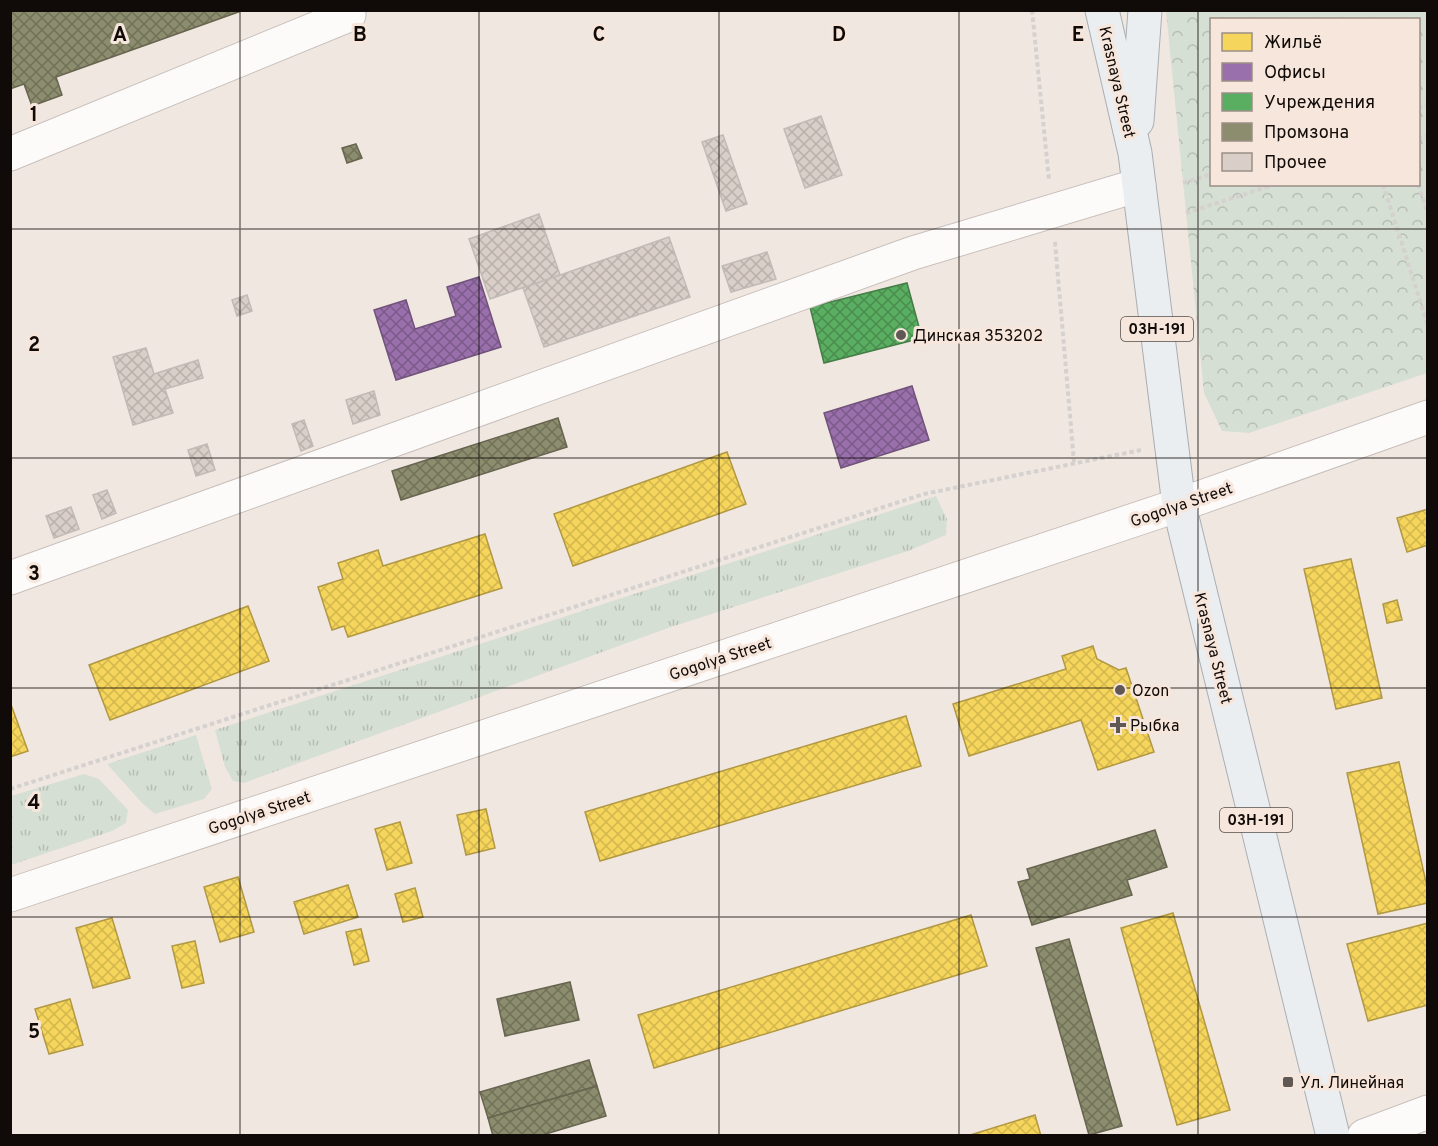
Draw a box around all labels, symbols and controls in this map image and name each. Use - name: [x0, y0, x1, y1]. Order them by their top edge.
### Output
- legend: [1210, 18, 1420, 186]
- text: A: [113, 23, 127, 49]
- text: B: [353, 23, 367, 49]
- text: C: [593, 23, 605, 49]
- text: D: [832, 23, 846, 49]
- text: E: [1072, 23, 1084, 49]
- street label: Krasnaya Street: [1093, 25, 1139, 140]
- text: Жильё: [1264, 32, 1322, 55]
- text: Офисы: [1264, 62, 1326, 85]
- text: Учреждения: [1264, 92, 1375, 115]
- text: 1: [30, 103, 38, 129]
- text: Промзона: [1264, 122, 1349, 145]
- text: Прочее: [1264, 152, 1327, 175]
- road number: 03Н-191: [1121, 317, 1193, 341]
- place label: Динская 353202: [913, 327, 1043, 347]
- marker: Динская 353202: [894, 328, 908, 342]
- text: 2: [28, 333, 40, 359]
- street label: Gogolya Street: [1128, 479, 1235, 533]
- text: 3: [28, 562, 40, 588]
- street label: Krasnaya Street: [1189, 591, 1236, 706]
- street label: Gogolya Street: [667, 634, 774, 686]
- place label: Ozon: [1132, 682, 1169, 702]
- marker: Ozon: [1113, 683, 1127, 697]
- place label: Рыбка: [1130, 717, 1179, 737]
- marker: Рыбка: [1111, 718, 1125, 732]
- street label: Gogolya Street: [206, 788, 313, 840]
- text: 4: [28, 791, 40, 817]
- road number: 03Н-191: [1220, 808, 1292, 832]
- text: 5: [28, 1020, 40, 1046]
- place label: Ул. Линейная: [1300, 1074, 1404, 1094]
- marker: Ул. Линейная: [1281, 1075, 1295, 1089]

